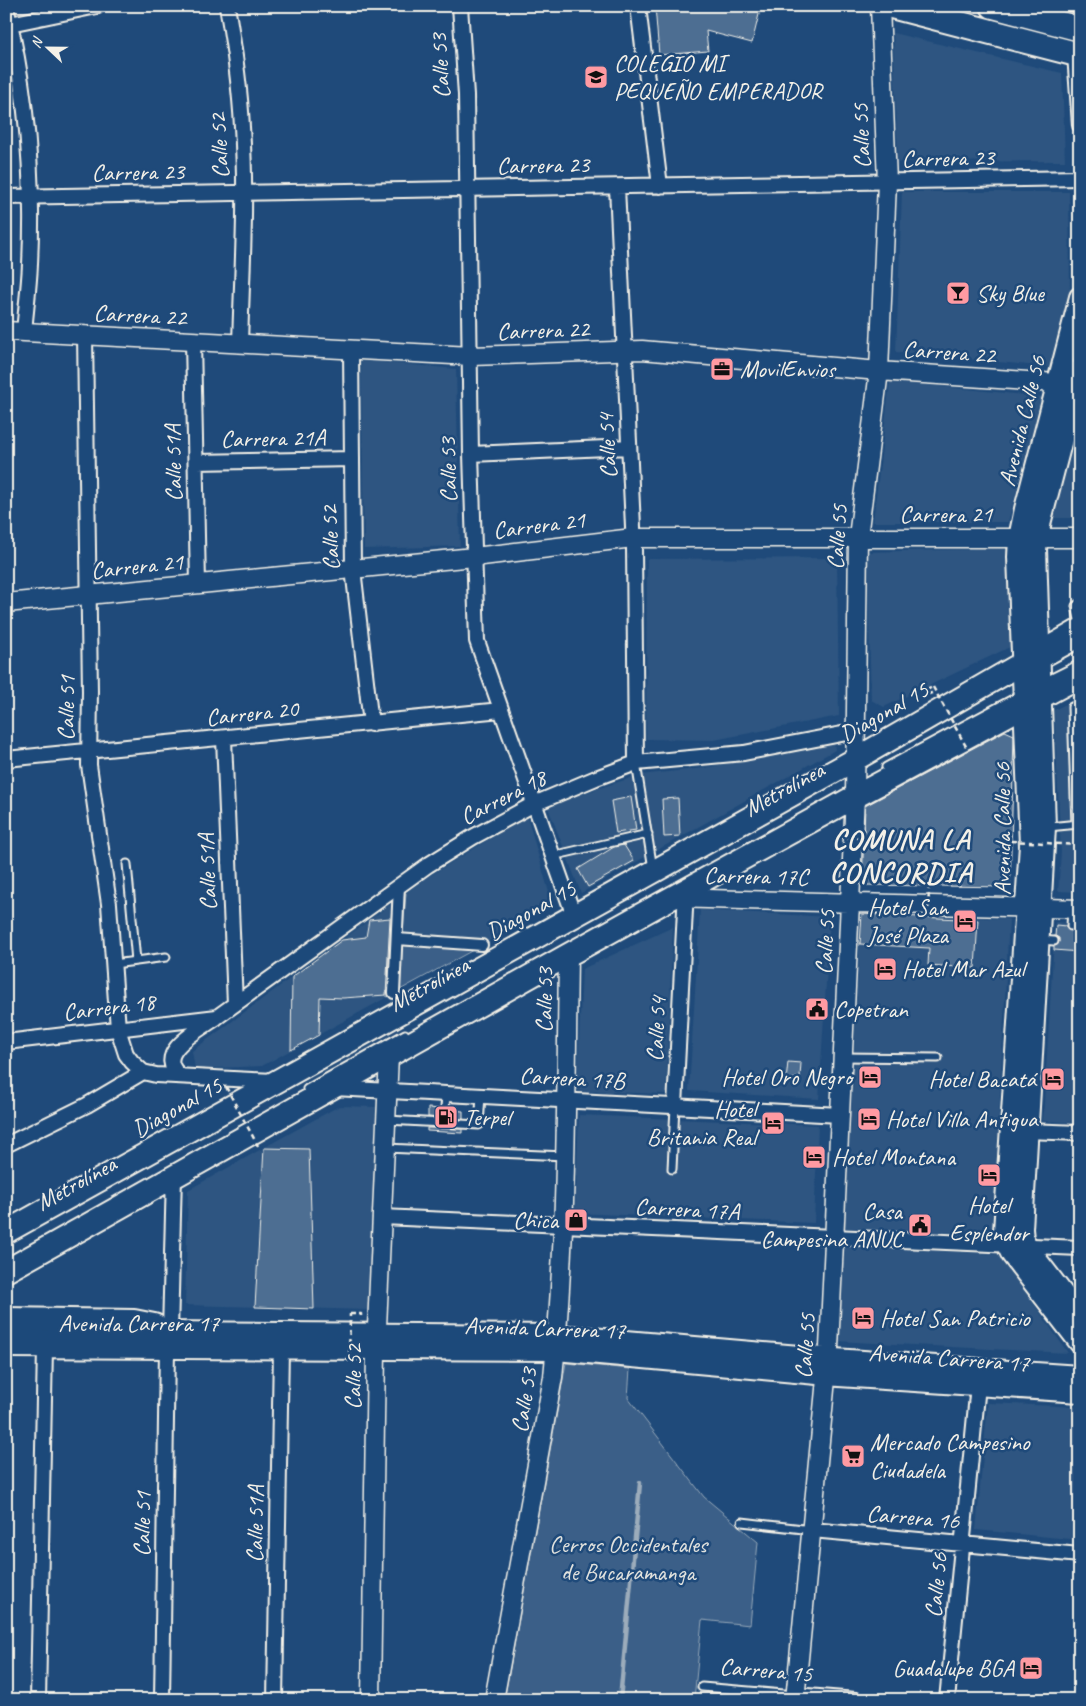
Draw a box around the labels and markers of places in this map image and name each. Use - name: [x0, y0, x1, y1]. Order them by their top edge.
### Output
- place label: COLEGIO MI PEQUEÑO EMPERADOR: [614, 48, 824, 106]
- school or university icon: COLEGIO MI PEQUEÑO EMPERADOR: [583, 64, 609, 90]
- place label: Sky Blue: [976, 278, 1046, 308]
- bar icon: Sky Blue: [945, 280, 971, 306]
- place label: MovilEnvios: [740, 354, 837, 384]
- office icon: MovilEnvios: [709, 356, 735, 382]
- place label: Hotel San José Plaza: [867, 892, 949, 950]
- hotel icon: Hotel San José Plaza: [952, 908, 978, 934]
- place label: Hotel Mar Azul: [902, 954, 1028, 984]
- hotel icon: Hotel Mar Azul: [872, 956, 898, 982]
- place label: Copetran: [834, 994, 909, 1024]
- public building icon: Copetran: [804, 996, 830, 1022]
- place label: Hotel Oro Negro: [722, 1062, 855, 1092]
- hotel icon: Hotel Oro Negro: [857, 1064, 883, 1090]
- place label: Hotel Bacatá: [928, 1064, 1039, 1094]
- hotel icon: Hotel Bacatá: [1040, 1066, 1066, 1092]
- place label: Hotel Britania Real: [647, 1094, 760, 1152]
- place label: Terpel: [464, 1102, 514, 1132]
- fuel station icon: Terpel: [433, 1104, 459, 1130]
- place label: Hotel Villa Antigua: [886, 1104, 1039, 1134]
- hotel icon: Hotel Villa Antigua: [856, 1106, 882, 1132]
- hotel icon: Hotel Britania Real: [760, 1110, 786, 1136]
- place label: Hotel Montana: [832, 1142, 956, 1172]
- hotel icon: Hotel Montana: [801, 1144, 827, 1170]
- hotel icon: Hotel Esplendor: [976, 1162, 1002, 1188]
- place label: Hotel Esplendor: [949, 1190, 1031, 1248]
- place label: Casa Campesina ANUC: [761, 1196, 905, 1254]
- place label: Chica: [513, 1205, 559, 1235]
- shop icon: Chica: [563, 1207, 589, 1233]
- public building icon: Casa Campesina ANUC: [907, 1212, 933, 1238]
- place label: Hotel San Patricio: [880, 1303, 1031, 1333]
- hotel icon: Hotel San Patricio: [850, 1305, 876, 1331]
- place label: Mercado Campesino Ciudadela: [870, 1427, 1031, 1485]
- supermarket icon: Mercado Campesino Ciudadela: [840, 1443, 866, 1469]
- place label: Guadalupe BGA: [892, 1653, 1015, 1683]
- hotel icon: Guadalupe BGA: [1018, 1655, 1044, 1681]

